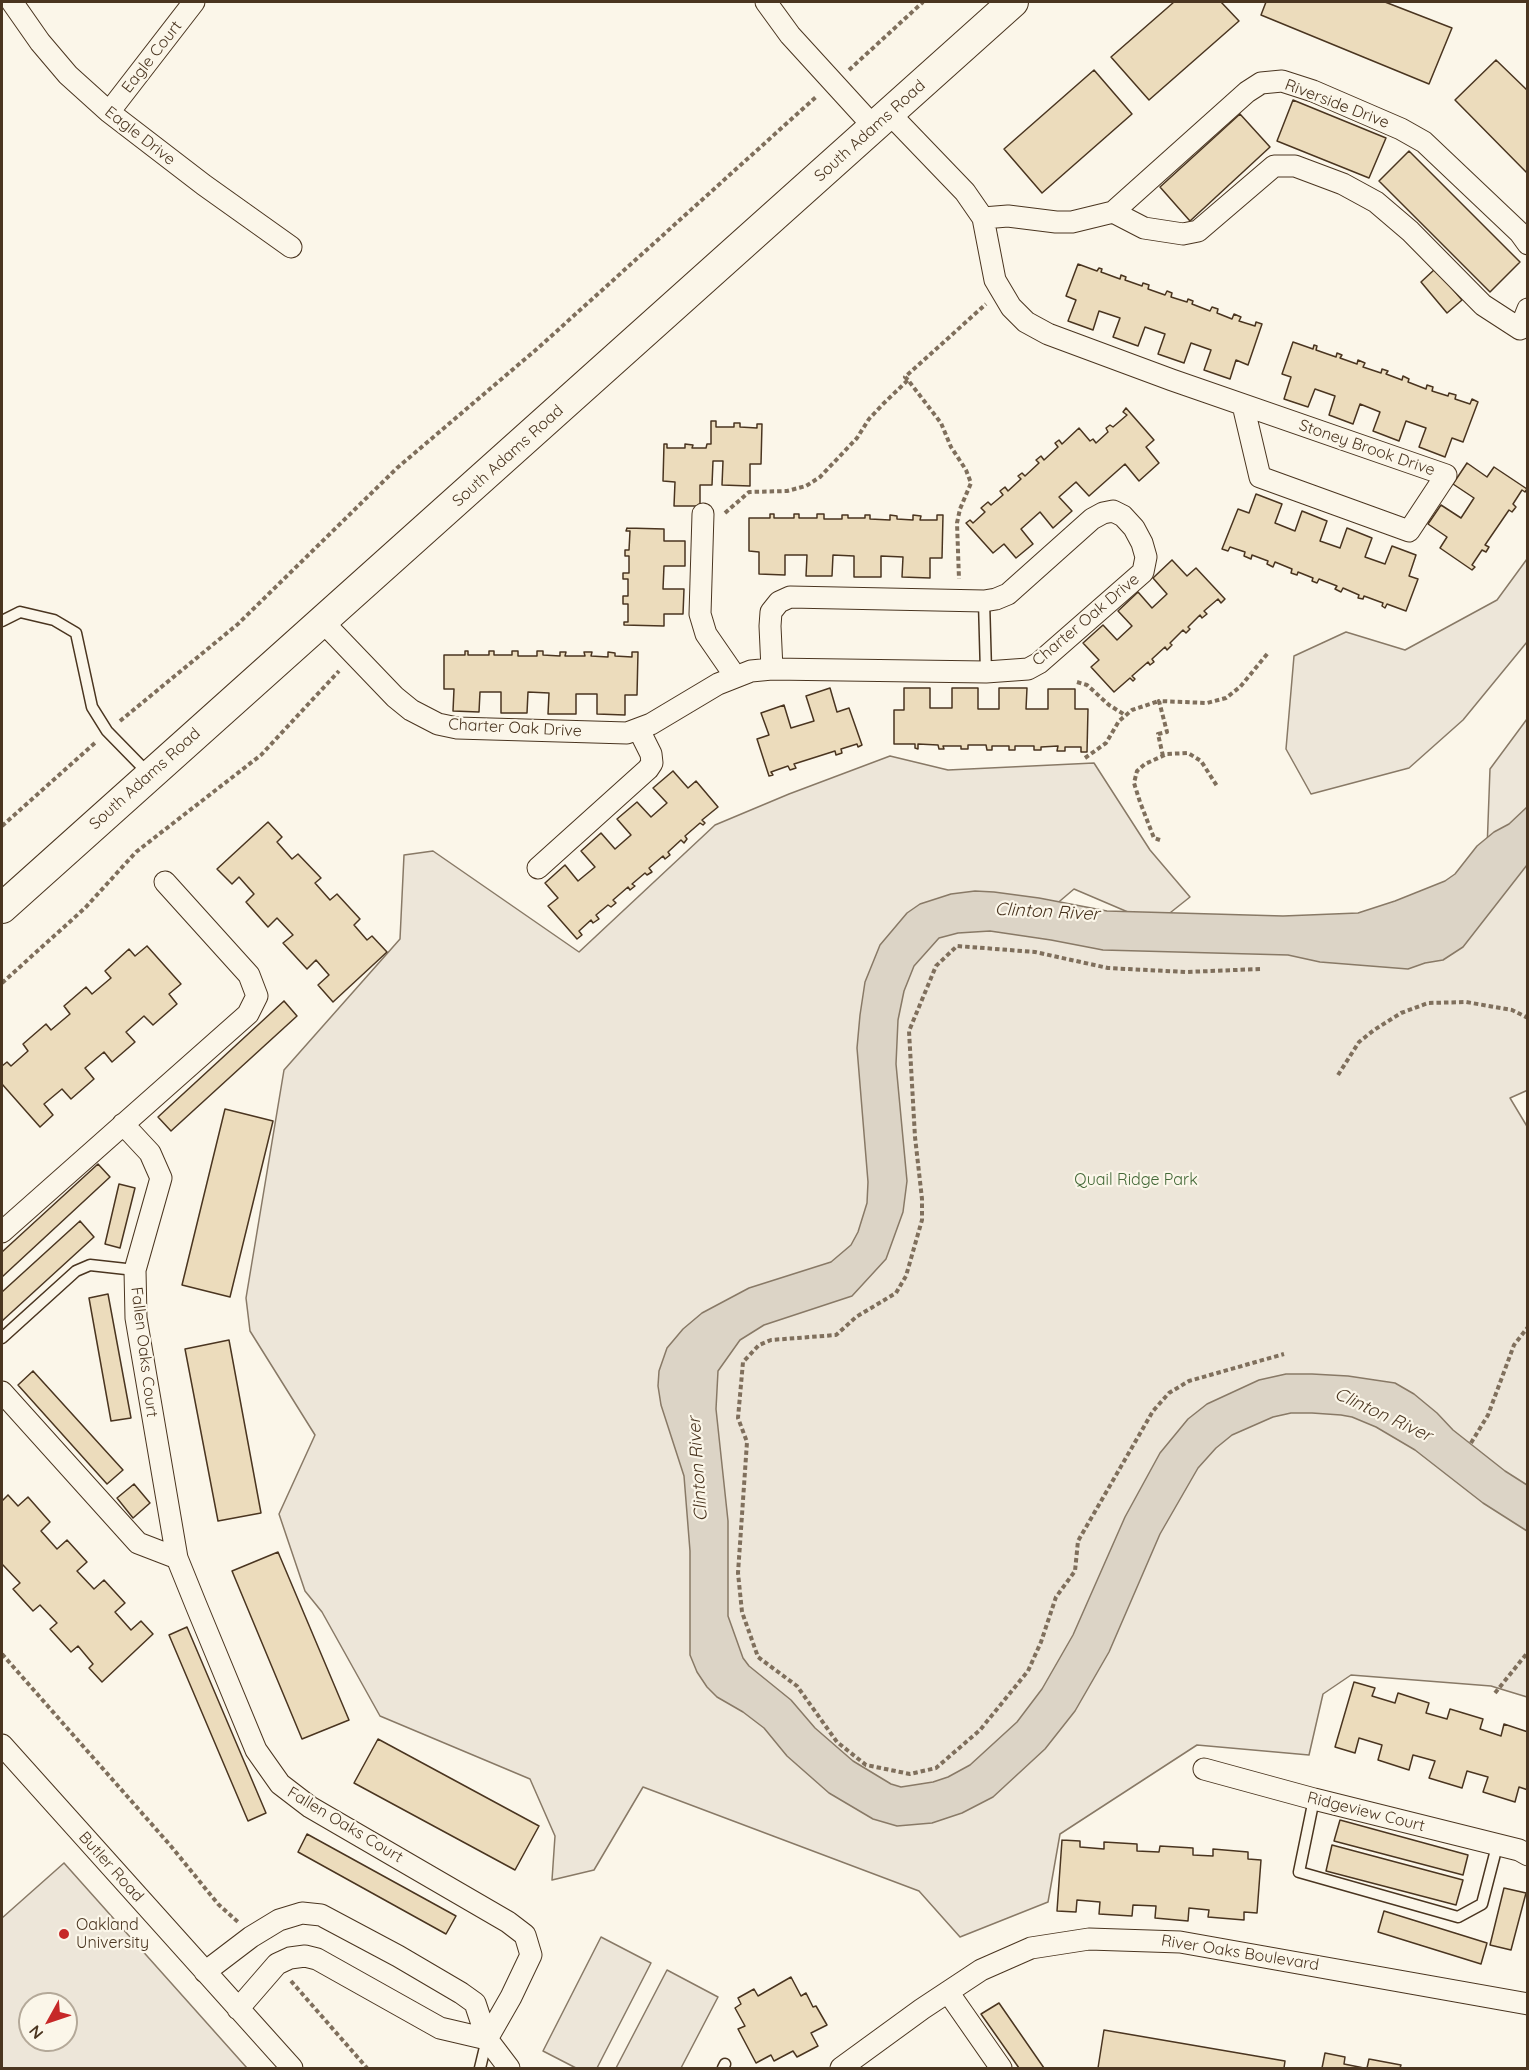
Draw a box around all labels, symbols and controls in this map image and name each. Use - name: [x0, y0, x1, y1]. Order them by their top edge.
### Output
- street label: Eagle Court: [118, 17, 186, 97]
- street label: Riverside Drive: [1282, 75, 1392, 133]
- street label: South Adams Road: [811, 76, 929, 186]
- street label: Eagle Drive: [101, 103, 179, 169]
- street label: South Adams Road: [449, 401, 567, 511]
- street label: Stoney Brook Drive: [1296, 416, 1438, 480]
- street label: Charter Oak Drive: [1029, 570, 1143, 670]
- street label: Charter Oak Drive: [448, 715, 582, 741]
- street label: South Adams Road: [86, 724, 204, 834]
- water label: Clinton River: [994, 898, 1100, 926]
- park label: Quail Ridge Park: [1074, 1170, 1198, 1190]
- street label: Fallen Oaks Court: [126, 1286, 162, 1418]
- water label: Clinton River: [1331, 1383, 1435, 1447]
- water label: Clinton River: [684, 1416, 712, 1522]
- street label: Fallen Oaks Court: [284, 1783, 406, 1867]
- street label: Ridgeview Court: [1305, 1788, 1427, 1836]
- street label: Butler Road: [75, 1828, 147, 1906]
- place label: Oakland University: [76, 1915, 149, 1953]
- marker: Oakland University: [57, 1927, 71, 1941]
- street label: River Oaks Boulevard: [1160, 1931, 1320, 1975]
- north arrow: [18, 1992, 78, 2052]
- text: N: [24, 2021, 47, 2043]

